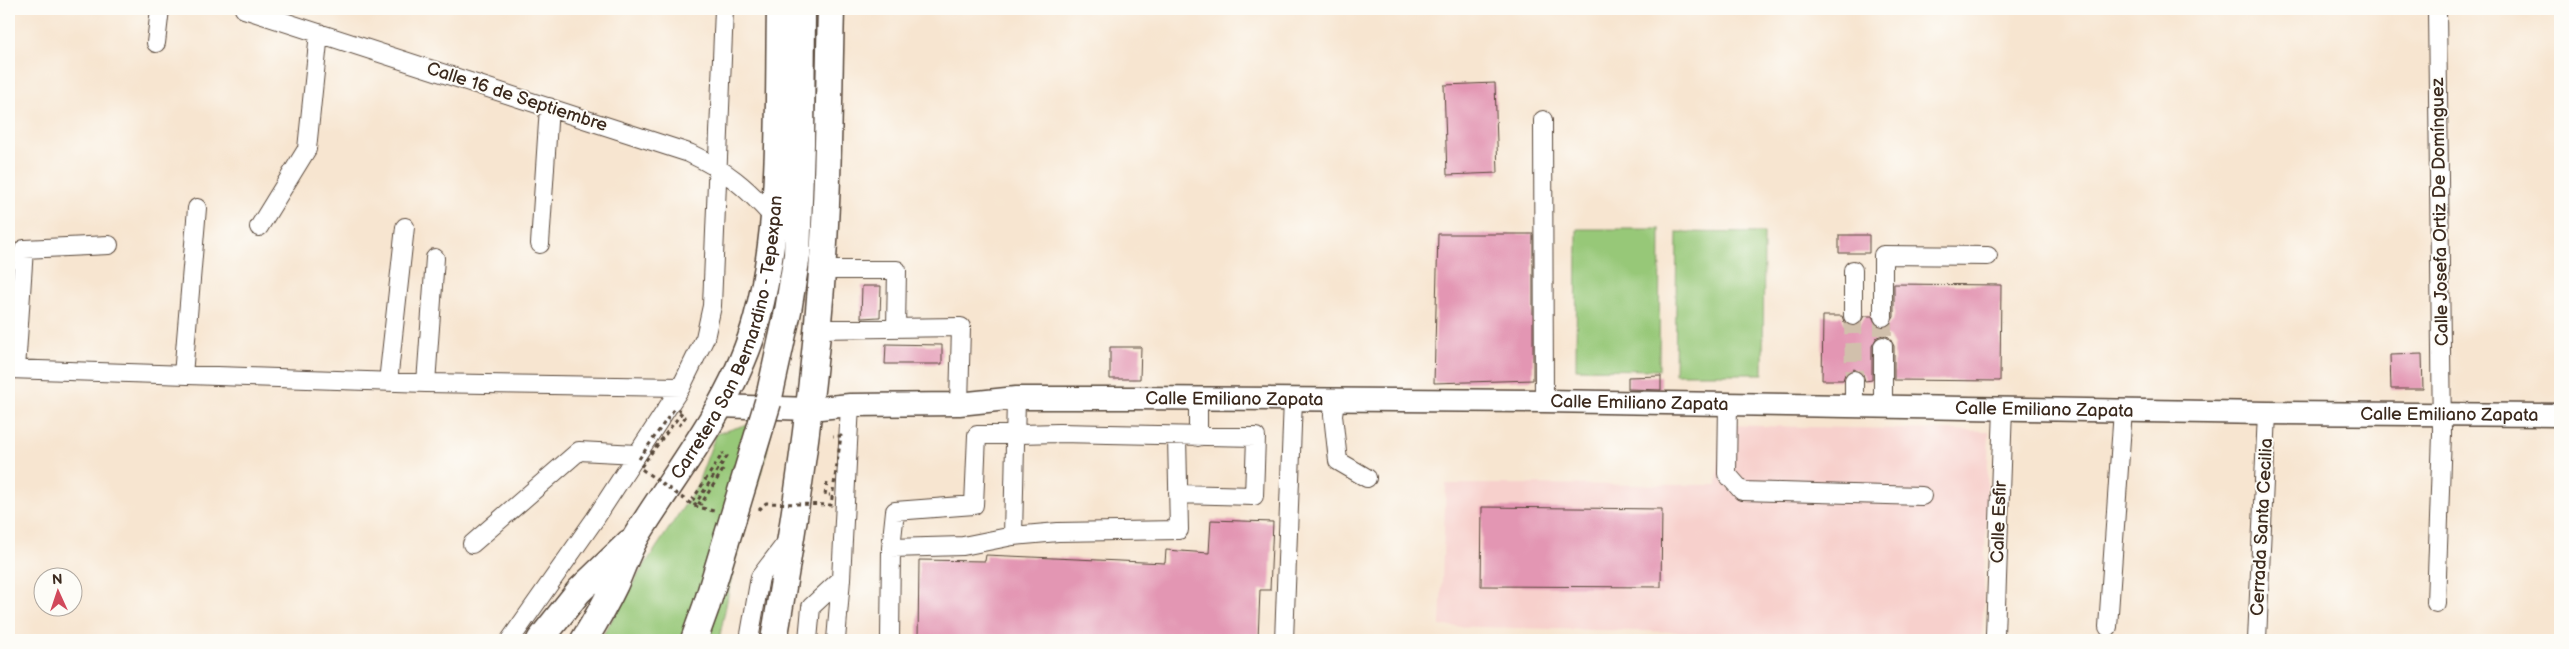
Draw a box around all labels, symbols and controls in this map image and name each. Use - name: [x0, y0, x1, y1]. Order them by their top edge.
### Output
- street label: Calle 16 de Septiembre: [424, 58, 610, 136]
- street label: Calle Josefa Ortiz De Domínguez: [2427, 77, 2453, 346]
- street label: Carretera San Bernardino - Tepexpan: [666, 195, 786, 483]
- street label: Calle Emiliano Zapata: [1145, 388, 1324, 410]
- street label: Calle Emiliano Zapata: [1550, 391, 1729, 415]
- street label: Calle Emiliano Zapata: [1955, 397, 2134, 421]
- street label: Calle Emiliano Zapata: [2360, 403, 2539, 425]
- street label: Cerrada Santa Cecilia: [2247, 437, 2277, 617]
- street label: Calle Esfir: [1987, 480, 2011, 564]
- north arrow: [32, 566, 82, 616]
- text: N: [52, 571, 63, 588]

